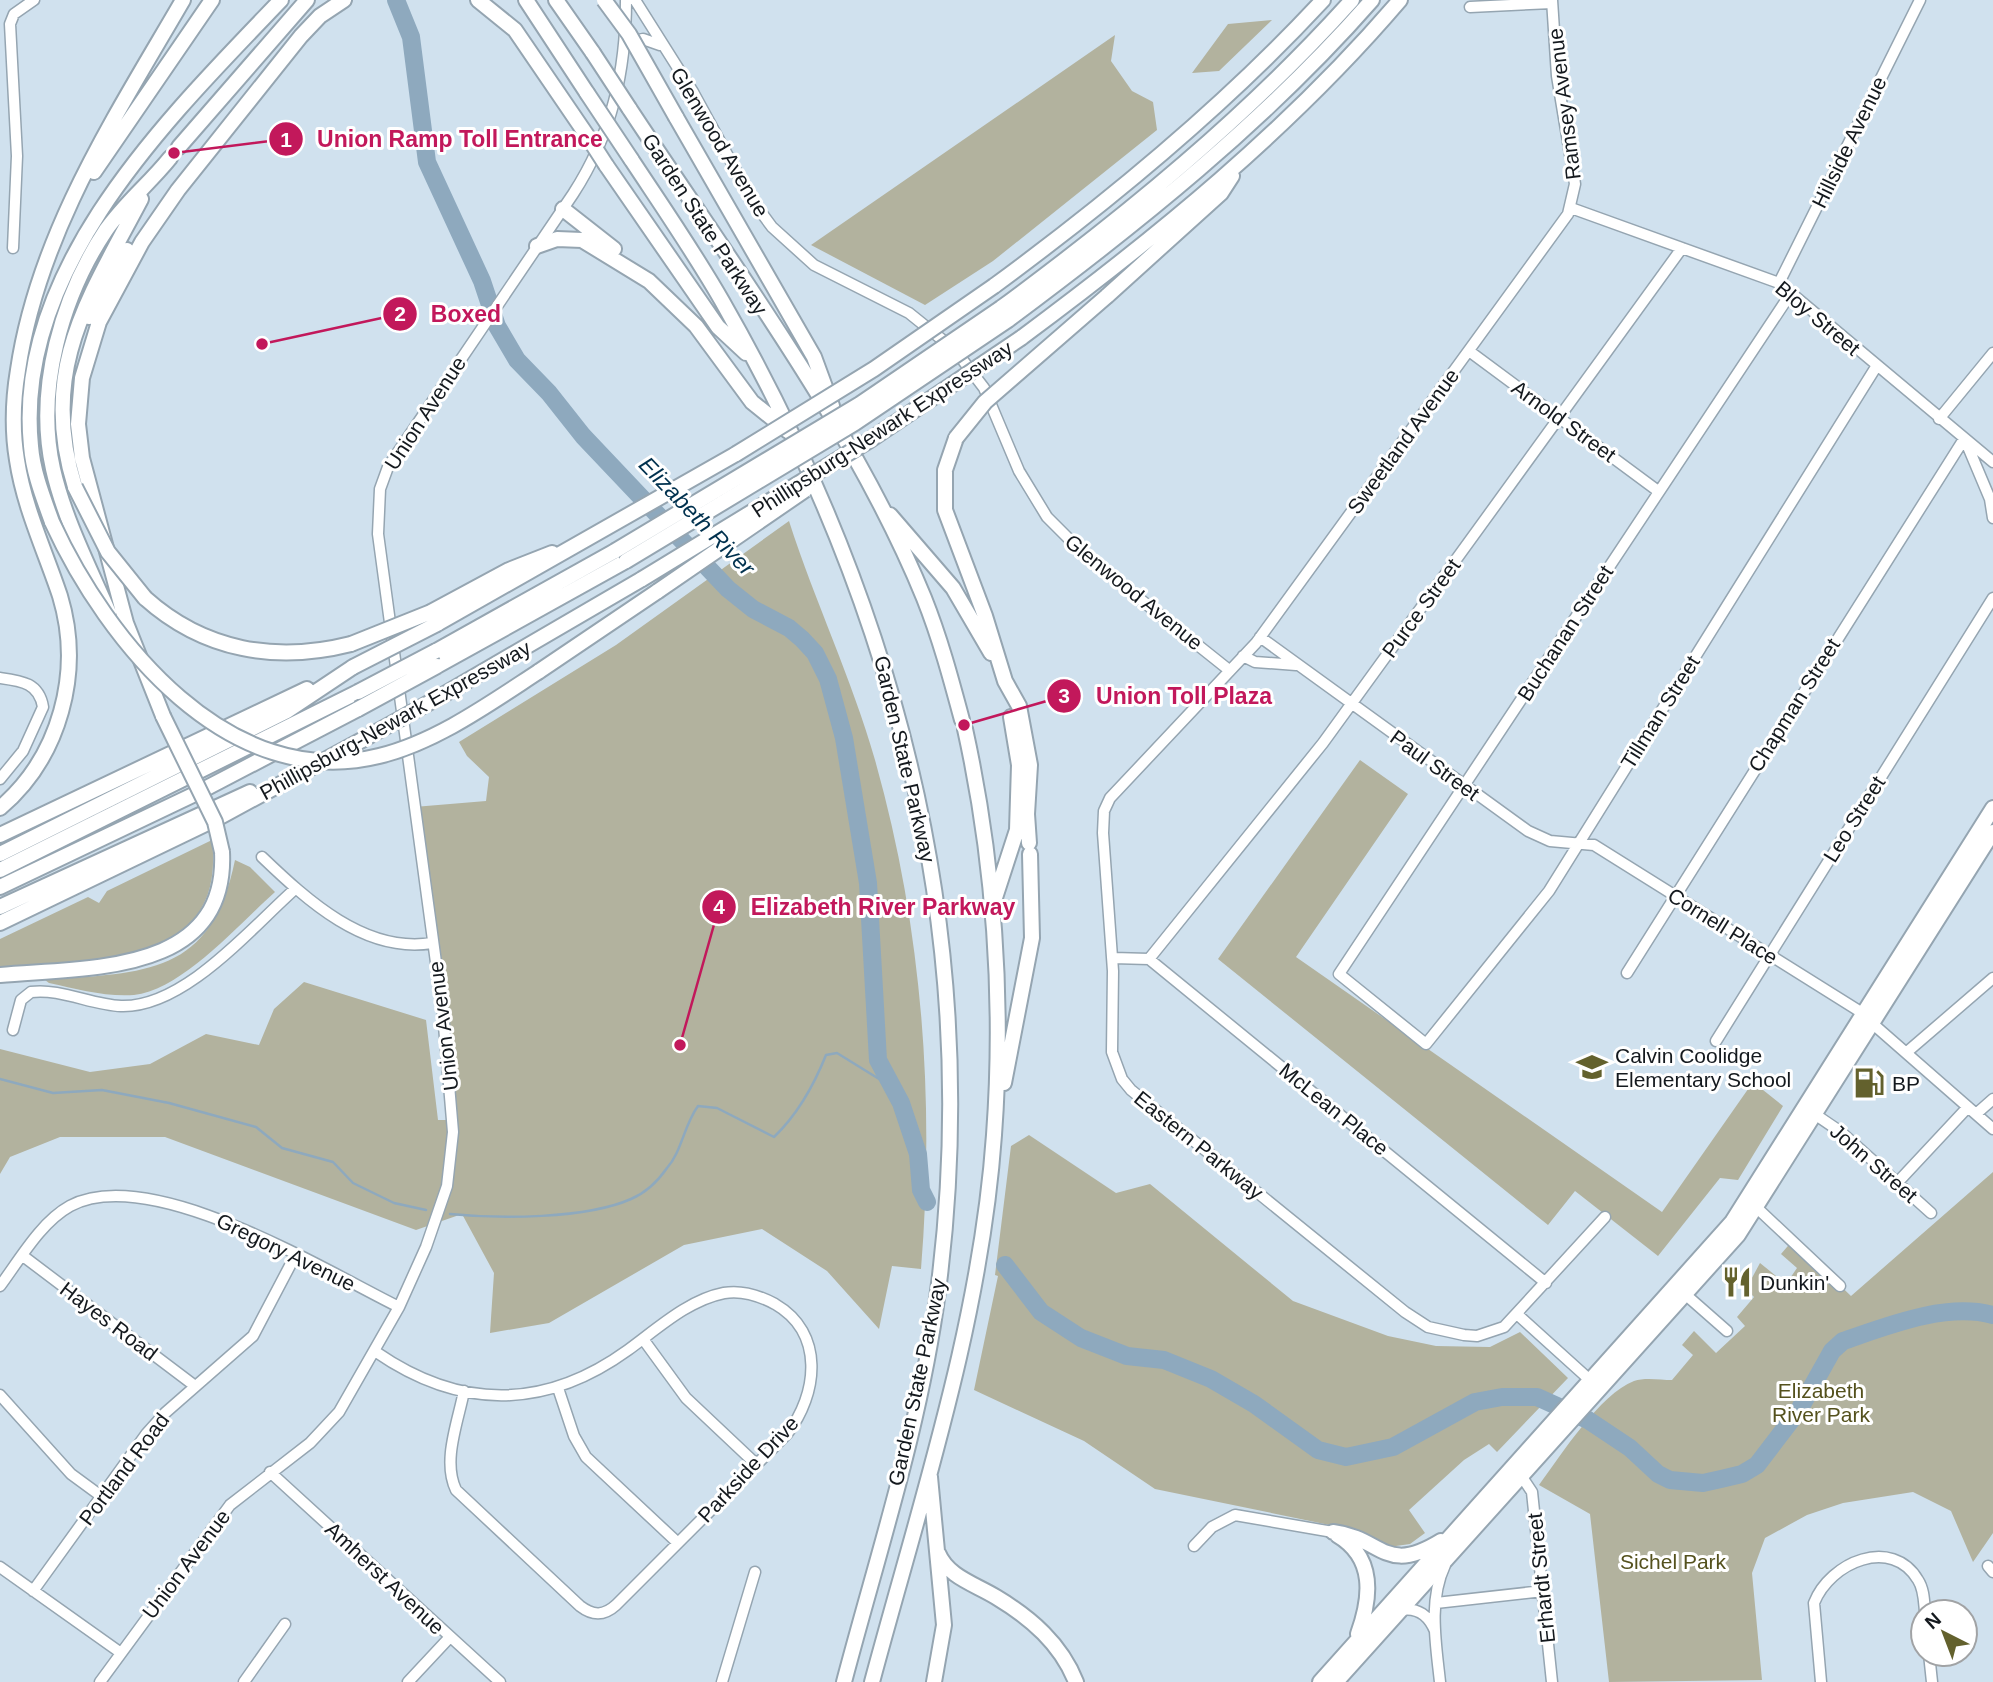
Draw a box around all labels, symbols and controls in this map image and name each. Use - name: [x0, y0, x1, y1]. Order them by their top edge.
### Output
- street label: Ramsey Avenue: [1543, 27, 1585, 181]
- street label: Glenwood Avenue: [666, 63, 774, 221]
- street label: Hillside Avenue: [1807, 73, 1891, 211]
- callout: Union Ramp Toll Entrance: [268, 117, 617, 161]
- text: Union Ramp Toll Entrance: [317, 126, 603, 152]
- text: 1: [280, 128, 292, 151]
- street label: Garden State Parkway: [638, 129, 772, 319]
- street label: Bloy Street: [1771, 276, 1865, 360]
- callout: Boxed: [382, 292, 516, 336]
- text: Boxed: [431, 301, 501, 327]
- text: 2: [394, 302, 406, 325]
- street label: Phillipsburg-Newark Expressway: [748, 336, 1017, 522]
- street label: Union Avenue: [380, 352, 470, 474]
- street label: Sweetland Avenue: [1343, 364, 1463, 518]
- street label: Arnold Street: [1508, 376, 1620, 466]
- water label: Elizabeth River: [634, 451, 761, 582]
- street label: Glenwood Avenue: [1061, 530, 1207, 654]
- street label: Purce Street: [1377, 554, 1465, 662]
- street label: Buchanan Street: [1513, 561, 1617, 705]
- street label: Chapman Street: [1744, 634, 1844, 776]
- street label: Phillipsburg-Newark Expressway: [256, 636, 535, 804]
- street label: Tillman Street: [1616, 651, 1704, 773]
- street label: Garden State Parkway: [870, 653, 940, 865]
- callout: Union Toll Plaza: [1047, 674, 1286, 718]
- text: Union Toll Plaza: [1096, 683, 1272, 709]
- text: 3: [1058, 684, 1070, 707]
- street label: Paul Street: [1386, 725, 1484, 805]
- street label: Leo Street: [1819, 772, 1890, 866]
- street label: Cornell Place: [1664, 883, 1782, 969]
- callout: Elizabeth River Parkway: [702, 885, 1029, 929]
- text: Elizabeth River Parkway: [751, 894, 1016, 920]
- text: 4: [713, 895, 725, 918]
- street label: Union Avenue: [424, 960, 462, 1092]
- place label: Calvin Coolidge Elementary School: [1615, 1044, 1791, 1091]
- school or university icon: Calvin Coolidge Elementary School: [1575, 1050, 1609, 1084]
- street label: McLean Place: [1275, 1058, 1393, 1160]
- fuel station icon: BP: [1852, 1066, 1886, 1100]
- place label: BP: [1892, 1072, 1920, 1095]
- street label: Eastern Parkway: [1130, 1086, 1268, 1204]
- street label: John Street: [1826, 1119, 1922, 1207]
- street label: Gregory Avenue: [213, 1208, 359, 1296]
- restaurant icon: Dunkin': [1720, 1265, 1754, 1299]
- place label: Dunkin': [1760, 1271, 1829, 1294]
- street label: Garden State Parkway: [884, 1276, 950, 1488]
- street label: Hayes Road: [56, 1277, 162, 1365]
- park label: Elizabeth River Park: [1772, 1379, 1871, 1426]
- street label: Portland Road: [74, 1408, 174, 1530]
- street label: Parkside Drive: [693, 1411, 803, 1527]
- street label: Union Avenue: [138, 1505, 234, 1623]
- street label: Erhardt Street: [1523, 1512, 1559, 1644]
- street label: Amherst Avenue: [321, 1517, 449, 1639]
- park label: Sichel Park: [1620, 1550, 1727, 1573]
- north arrow: [1909, 1598, 1979, 1668]
- text: N: [1921, 1608, 1945, 1633]

